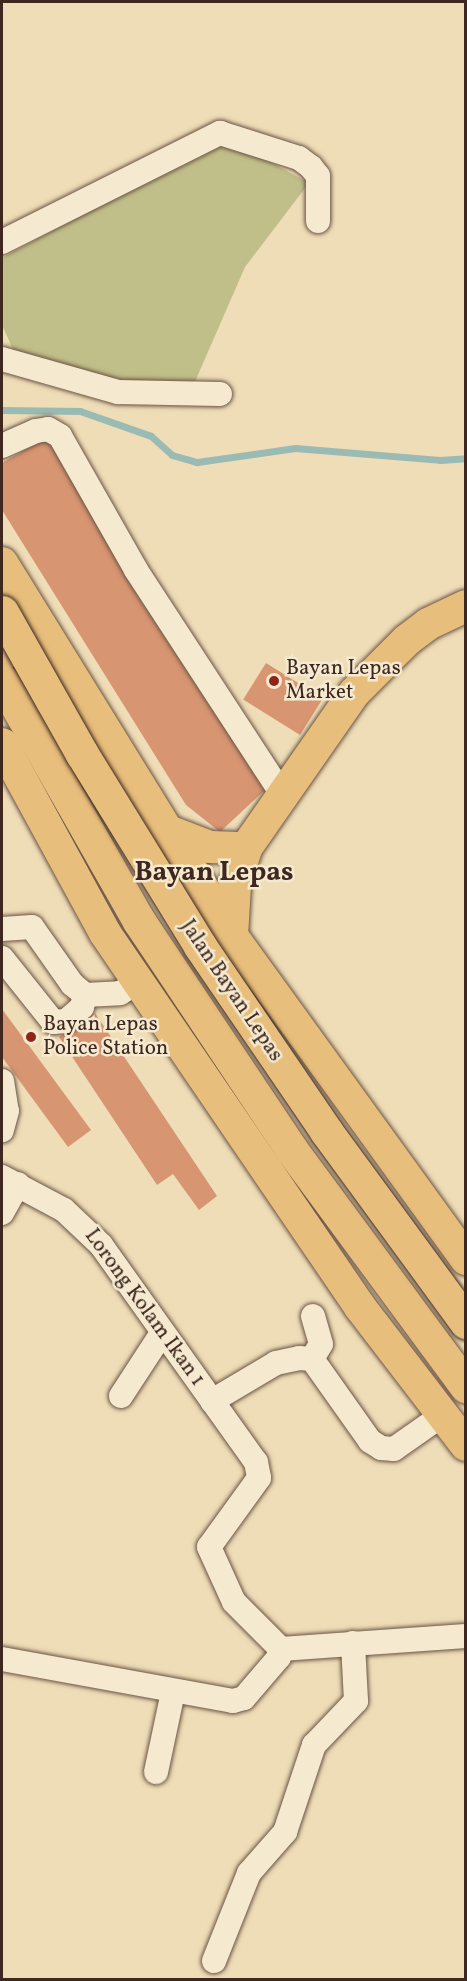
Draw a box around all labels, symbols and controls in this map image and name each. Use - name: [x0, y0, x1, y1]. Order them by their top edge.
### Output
- place label: Bayan Lepas Market: [286, 656, 401, 706]
- marker: Bayan Lepas Market: [267, 674, 281, 688]
- district label: Bayan Lepas: [134, 858, 294, 890]
- street label: Jalan Bayan Lepas: [174, 915, 288, 1067]
- place label: Bayan Lepas Police Station: [43, 1012, 168, 1062]
- marker: Bayan Lepas Police Station: [24, 1030, 38, 1044]
- street label: Lorong Kolam Ikan 1: [78, 1224, 210, 1392]

